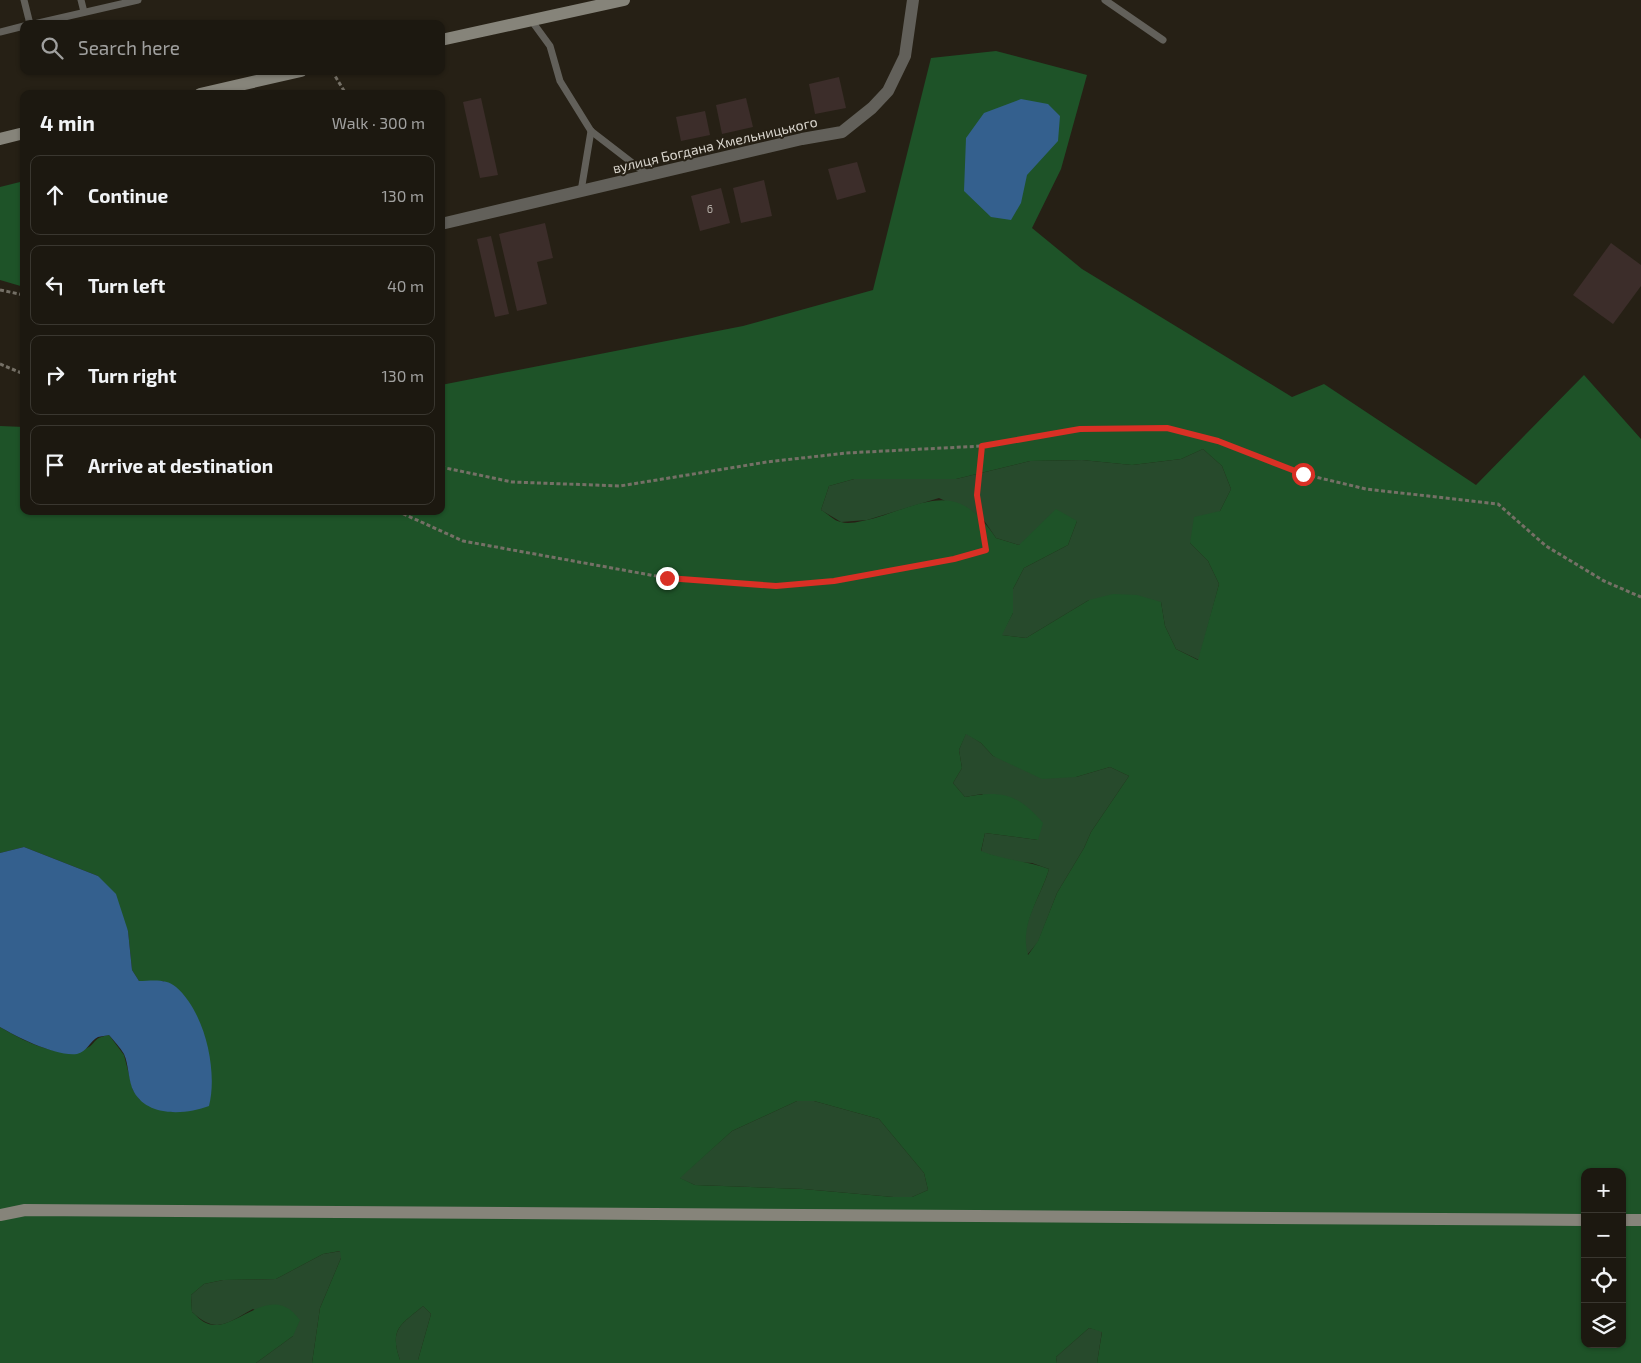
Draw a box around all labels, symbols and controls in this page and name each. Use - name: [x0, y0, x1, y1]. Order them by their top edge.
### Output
- search box: [20, 20, 445, 75]
- icon: search: [38, 34, 66, 62]
- text: Search here: [78, 36, 180, 59]
- text: 4 min: [40, 110, 95, 135]
- text: Walk · 300 m: [332, 113, 425, 132]
- street label: вулиця Богдана Хмельницького: [611, 113, 819, 176]
- icon: ahead: [41, 181, 69, 209]
- text: Continue: [88, 184, 168, 207]
- text: 130 m: [382, 186, 424, 205]
- house number: 6: [707, 202, 713, 215]
- icon: left: [41, 271, 69, 299]
- text: Turn left: [88, 274, 165, 297]
- text: 40 m: [387, 276, 424, 295]
- icon: right: [41, 361, 69, 389]
- text: Turn right: [88, 364, 176, 387]
- text: 130 m: [382, 366, 424, 385]
- icon: arrive: [41, 451, 69, 479]
- text: Arrive at destination: [88, 454, 273, 477]
- route start: [1292, 463, 1315, 486]
- route end: [656, 567, 679, 590]
- map controls: [1581, 1168, 1626, 1348]
- button: +: [1581, 1168, 1626, 1213]
- button: −: [1581, 1213, 1626, 1258]
- button: locate: [1581, 1258, 1626, 1303]
- button: layers: [1581, 1303, 1626, 1348]

